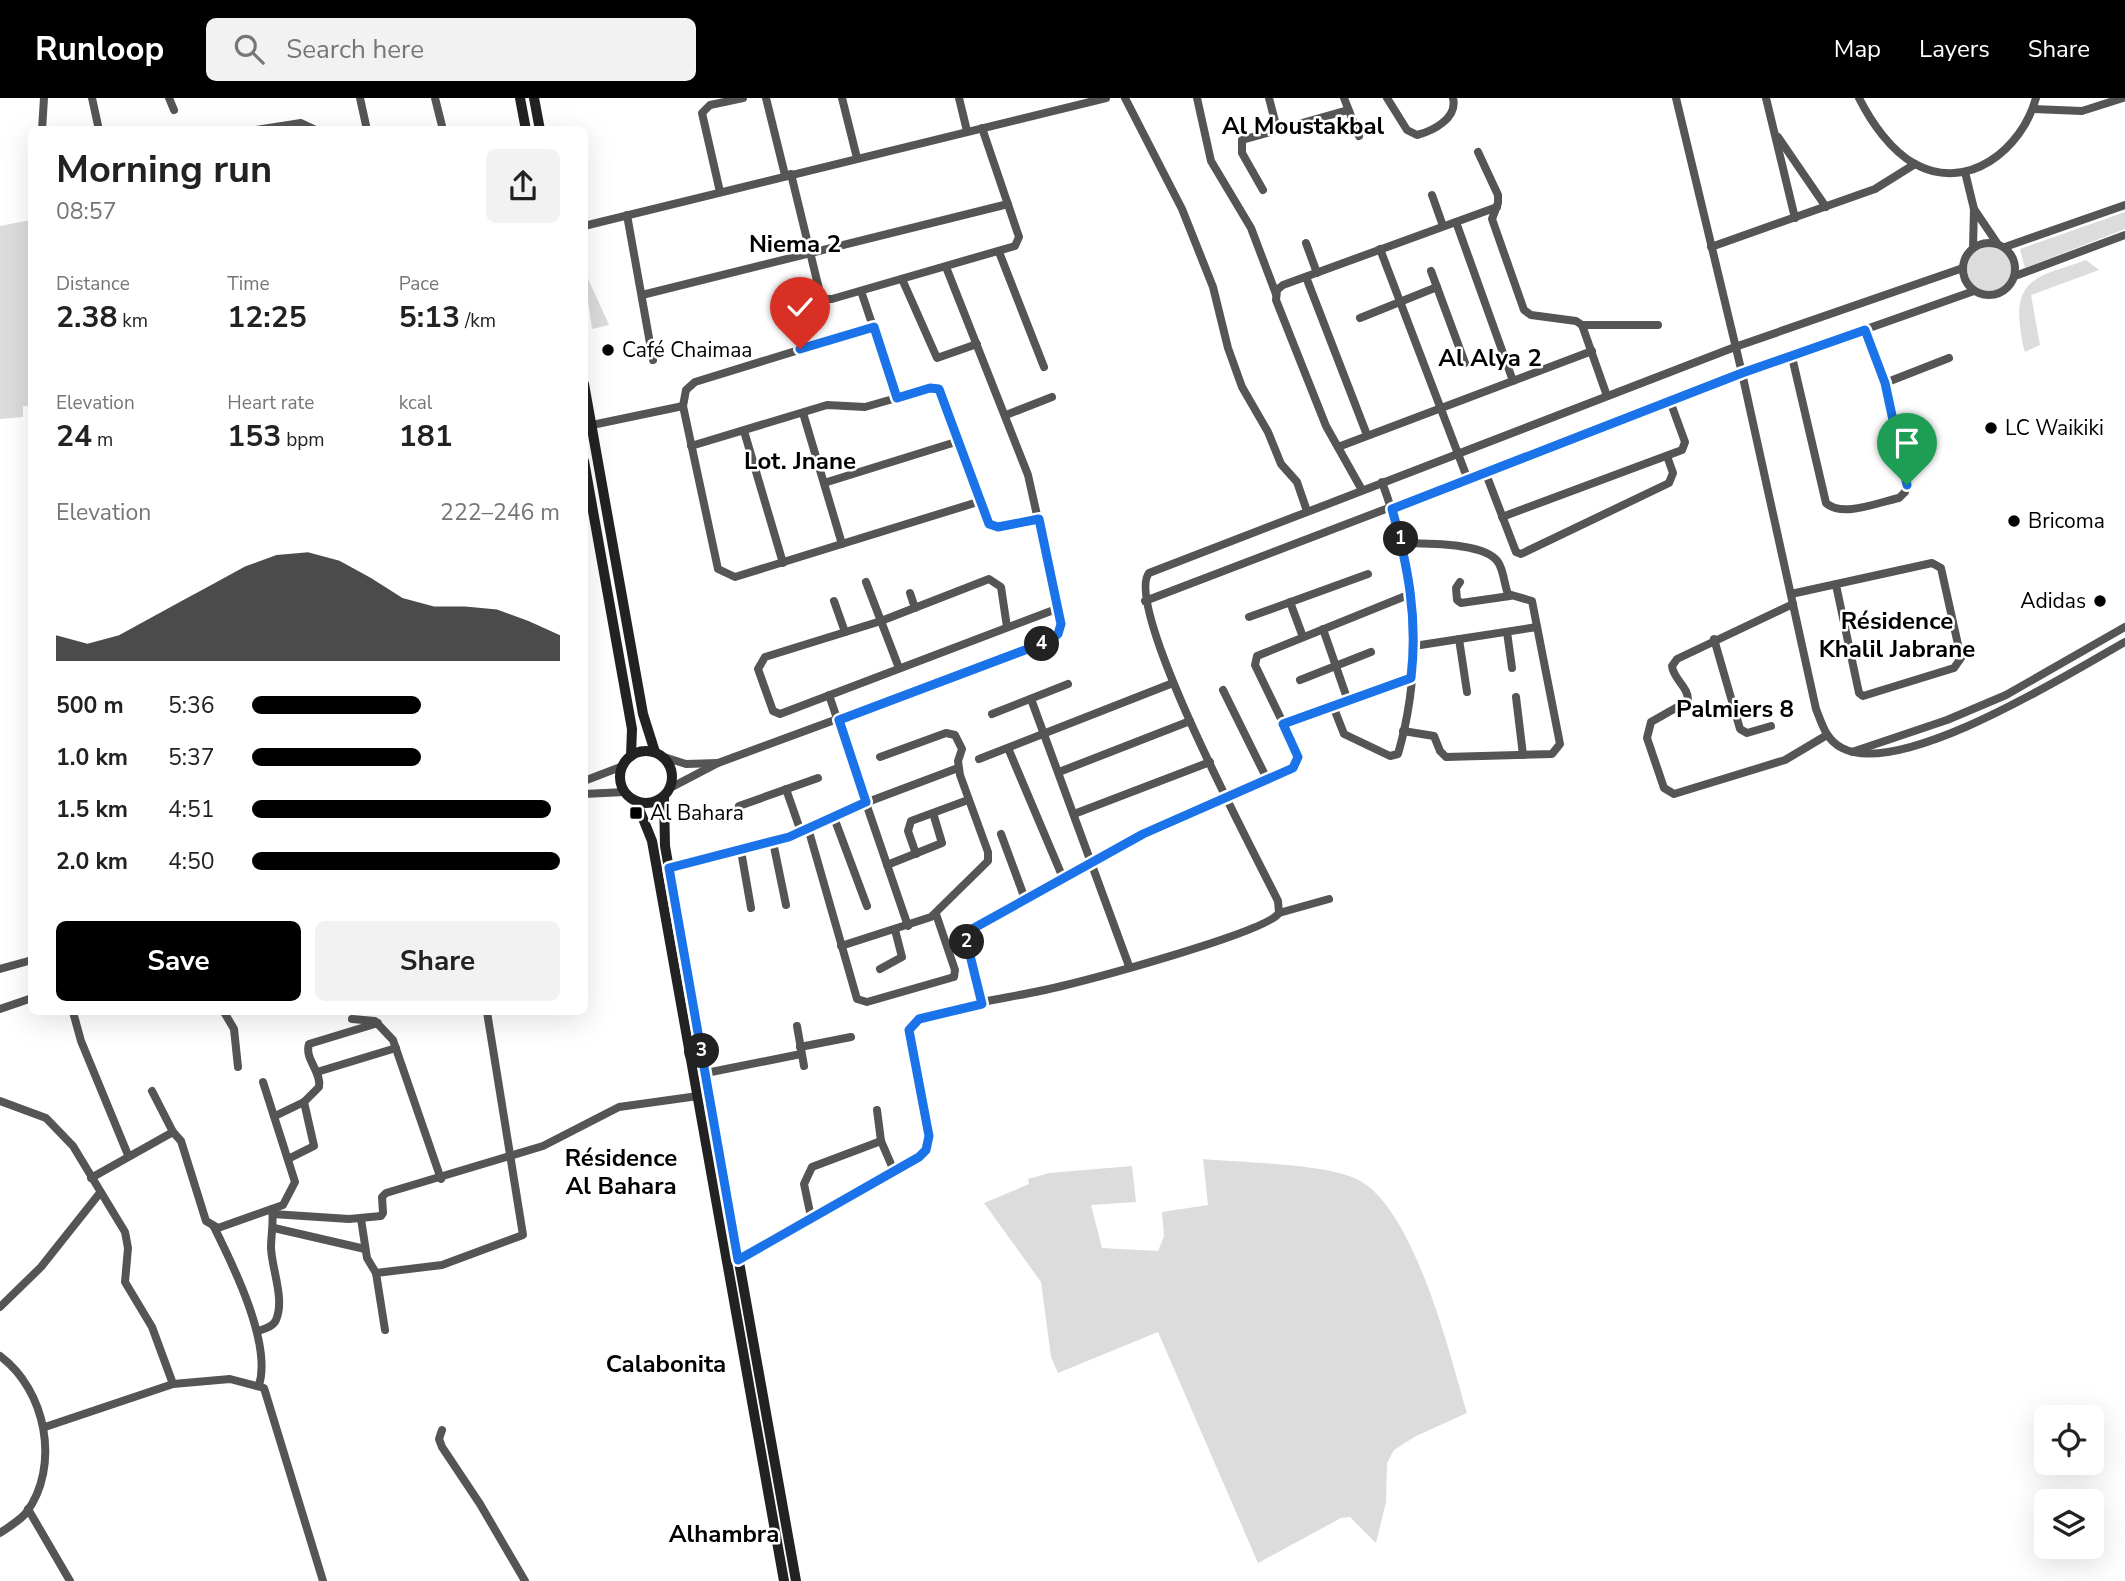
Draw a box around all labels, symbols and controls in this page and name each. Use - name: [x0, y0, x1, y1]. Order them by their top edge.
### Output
- search box: [206, 18, 696, 81]
- text: Runloop: [35, 27, 164, 72]
- icon: search: [230, 30, 268, 68]
- text: Search here: [286, 32, 424, 67]
- text: Map: [1834, 33, 1881, 65]
- text: Layers: [1919, 33, 1990, 65]
- text: Share: [2028, 33, 2090, 65]
- district label: Al Moustakbal: [1222, 110, 1385, 142]
- text: Morning run: [56, 144, 272, 195]
- button: share: [486, 149, 560, 223]
- text: 08:57: [56, 196, 116, 227]
- district label: Niema 2: [749, 228, 841, 260]
- text: Distance: [56, 271, 130, 297]
- text: Time: [227, 271, 270, 297]
- text: Pace: [399, 271, 439, 297]
- pin: [770, 277, 830, 349]
- icon: check: [781, 288, 819, 326]
- text: 2.38: [56, 297, 117, 338]
- text: 12:25: [227, 297, 307, 338]
- text: 5:13: [399, 297, 460, 338]
- text: km: [117, 308, 148, 334]
- text: /km: [460, 308, 496, 334]
- place label: Café Chaimaa: [622, 336, 752, 364]
- marker: Café Chaimaa: [600, 342, 616, 358]
- district label: Al Alya 2: [1438, 342, 1542, 374]
- text: Elevation: [56, 390, 135, 416]
- text: Heart rate: [227, 390, 314, 416]
- text: kcal: [399, 390, 432, 416]
- pin: [1877, 413, 1937, 485]
- place label: LC Waikiki: [2005, 414, 2104, 442]
- text: 24: [56, 416, 92, 457]
- text: 153: [227, 416, 281, 457]
- text: 181: [399, 416, 453, 457]
- marker: LC Waikiki: [1983, 420, 1999, 436]
- icon: arrive: [1888, 424, 1926, 462]
- text: m: [92, 427, 113, 453]
- text: bpm: [281, 427, 325, 453]
- district label: Lot. Jnane: [744, 445, 856, 477]
- text: Elevation: [56, 497, 151, 528]
- text: 222–246 m: [440, 497, 560, 528]
- place label: Bricoma: [2028, 507, 2105, 535]
- marker: Bricoma: [2006, 513, 2022, 529]
- pin: 1: [1384, 522, 1418, 556]
- text: 1: [1395, 525, 1406, 551]
- place label: Adidas: [2020, 587, 2086, 615]
- marker: Adidas: [2092, 593, 2108, 609]
- district label: Résidence Khalil Jabrane: [1819, 605, 1975, 665]
- pin: 4: [1024, 626, 1060, 662]
- text: 4: [1036, 630, 1047, 656]
- text: 500 m: [56, 690, 124, 721]
- text: 5:36: [168, 690, 215, 721]
- district label: Palmiers 8: [1676, 693, 1794, 725]
- text: 1.0 km: [56, 742, 128, 773]
- text: 5:37: [168, 742, 215, 773]
- text: 1.5 km: [56, 794, 128, 825]
- text: 4:51: [168, 794, 215, 825]
- place label: Al Bahara: [650, 799, 744, 827]
- marker: Al Bahara: [628, 805, 644, 821]
- text: 2.0 km: [56, 846, 128, 877]
- text: 4:50: [168, 846, 215, 877]
- button: Save: [56, 921, 301, 1001]
- button: Share: [315, 921, 560, 1001]
- pin: 2: [950, 924, 984, 960]
- text: 2: [961, 928, 972, 954]
- pin: 3: [684, 1034, 720, 1068]
- text: 3: [696, 1037, 707, 1063]
- district label: Résidence Al Bahara: [565, 1142, 677, 1202]
- district label: Calabonita: [606, 1348, 726, 1380]
- map controls: [2034, 1405, 2104, 1559]
- button: locate: [2034, 1405, 2104, 1475]
- button: layers: [2034, 1489, 2104, 1559]
- district label: Alhambra: [669, 1518, 779, 1550]

